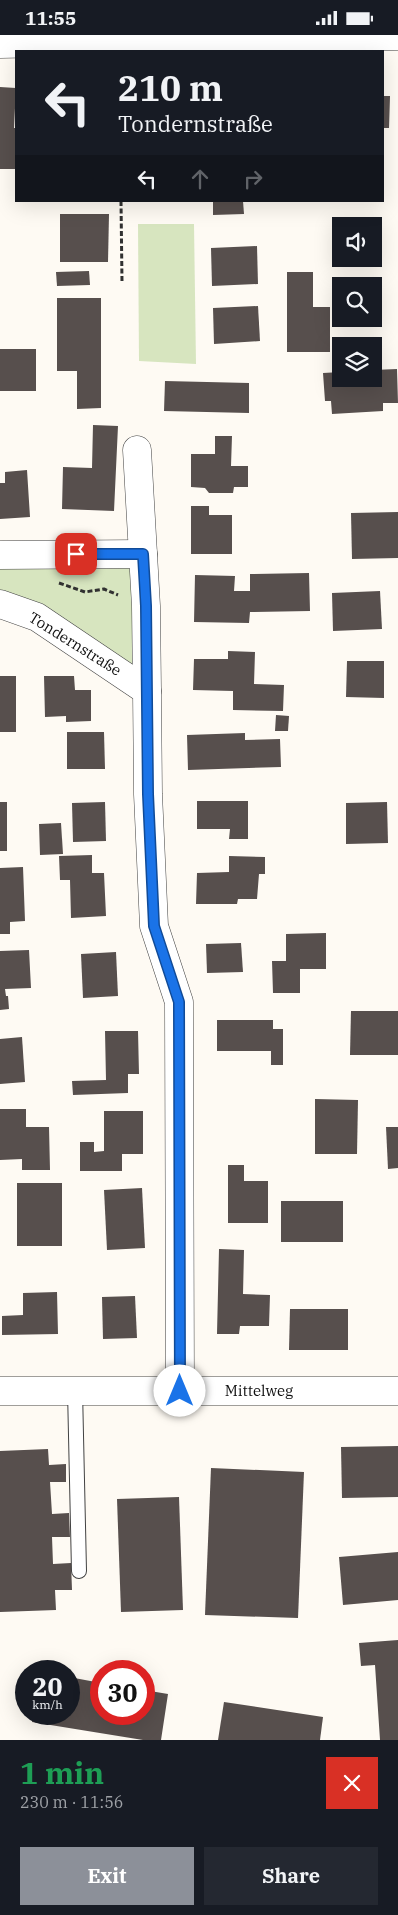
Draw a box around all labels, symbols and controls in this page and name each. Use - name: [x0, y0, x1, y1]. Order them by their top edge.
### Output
- text: 11:55: [25, 6, 76, 30]
- text: 210 m: [118, 65, 223, 111]
- icon: left: [35, 70, 100, 135]
- text: Tondernstraße: [118, 109, 273, 138]
- icon: left: [133, 165, 161, 193]
- icon: ahead: [186, 165, 214, 193]
- icon: right: [239, 165, 267, 193]
- map controls: [332, 217, 382, 387]
- button: sound: [332, 217, 382, 267]
- button: search: [332, 277, 382, 327]
- button: layers: [332, 337, 382, 387]
- pin: [55, 533, 97, 575]
- icon: arrive: [62, 540, 90, 568]
- street label: Tondernstraße: [25, 608, 125, 680]
- position arrow: [153, 1364, 205, 1416]
- street label: Mittelweg: [225, 1381, 293, 1400]
- speed limit sign: 30: [90, 1660, 155, 1725]
- text: 20: [32, 1670, 63, 1703]
- text: km/h: [32, 1697, 63, 1712]
- text: 1 min: [20, 1753, 104, 1792]
- button: close: [326, 1757, 378, 1809]
- text: 230 m · 11:56: [20, 1792, 123, 1812]
- button: Exit: [20, 1847, 194, 1905]
- button: Share: [204, 1847, 378, 1905]

